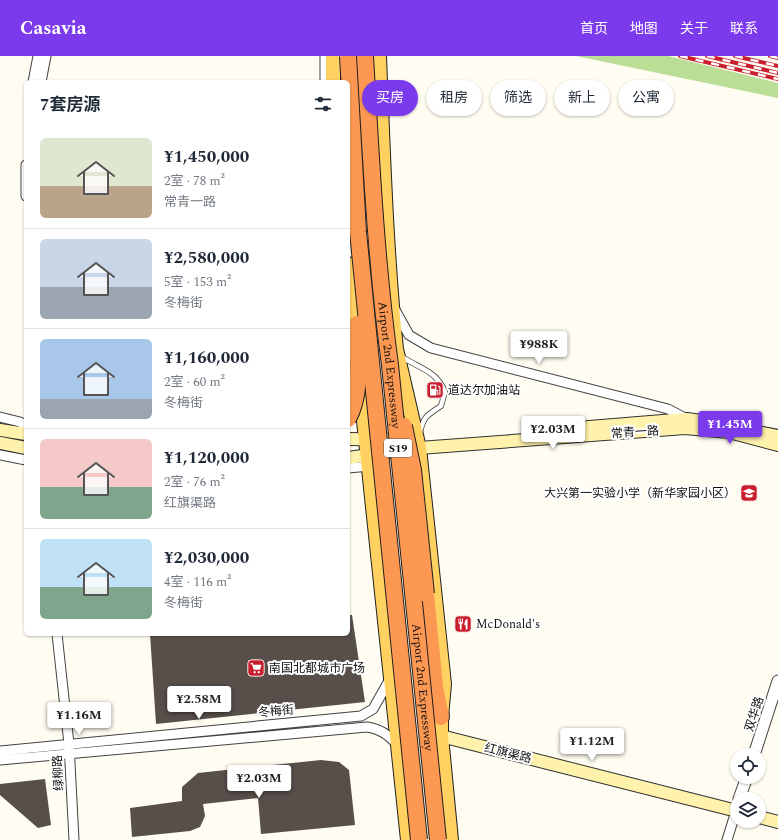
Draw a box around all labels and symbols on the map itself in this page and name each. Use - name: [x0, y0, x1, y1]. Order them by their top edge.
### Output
- street label: Airport 2nd Expressway: [372, 301, 405, 431]
- pin: ¥988K: [511, 331, 567, 365]
- fuel station icon: 道达尔加油站: [425, 380, 445, 400]
- place label: 道达尔加油站: [448, 381, 520, 400]
- pin: ¥1.45M: [697, 411, 763, 445]
- pin: ¥2.03M: [520, 416, 586, 450]
- street label: 常青一路: [610, 421, 660, 444]
- road number: S19: [384, 439, 412, 457]
- school or university icon: 大兴第一实验小学（新华家园小区）: [739, 483, 759, 503]
- place label: 大兴第一实验小学（新华家园小区）: [544, 484, 736, 503]
- restaurant icon: McDonald's: [453, 614, 473, 634]
- place label: McDonald's: [476, 615, 540, 634]
- street label: Airport 2nd Expressway: [406, 623, 438, 753]
- supermarket icon: 南国北都城市广场: [246, 658, 266, 678]
- place label: 南国北都城市广场: [269, 659, 365, 678]
- pin: ¥2.58M: [166, 686, 232, 720]
- street label: 双华路: [740, 694, 769, 734]
- street label: 冬梅街: [257, 700, 295, 723]
- pin: ¥1.16M: [46, 702, 112, 736]
- pin: ¥1.12M: [559, 728, 625, 762]
- street label: 红旗渠路: [482, 738, 533, 769]
- street label: 绿柳路: [48, 754, 69, 791]
- pin: ¥2.03M: [226, 765, 292, 799]

